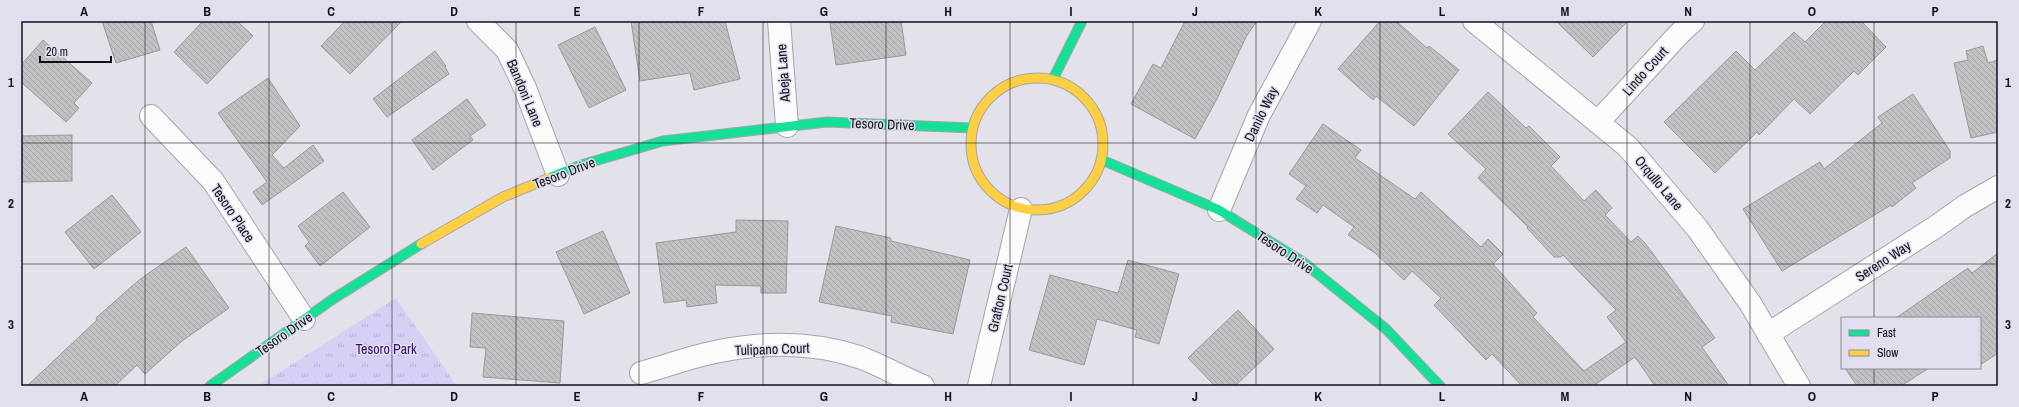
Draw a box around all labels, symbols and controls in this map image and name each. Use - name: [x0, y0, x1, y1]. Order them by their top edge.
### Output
- text: A: [80, 3, 88, 20]
- text: B: [203, 3, 211, 20]
- text: C: [327, 3, 335, 20]
- text: D: [450, 3, 458, 20]
- text: E: [573, 3, 581, 20]
- text: F: [698, 3, 705, 20]
- text: G: [820, 3, 828, 20]
- text: H: [944, 3, 952, 20]
- text: I: [1070, 3, 1073, 20]
- text: J: [1192, 3, 1198, 20]
- text: K: [1314, 3, 1322, 20]
- text: L: [1439, 3, 1446, 20]
- text: M: [1561, 3, 1570, 20]
- text: N: [1684, 3, 1692, 20]
- text: O: [1808, 3, 1816, 20]
- text: P: [1931, 3, 1939, 20]
- scale bar: [40, 38, 111, 64]
- street label: Abeja Lane: [772, 43, 794, 104]
- street label: Lindo Court: [1618, 43, 1672, 99]
- text: 20 m: [46, 44, 68, 60]
- street label: Bandoni Lane: [503, 57, 547, 129]
- text: 1: [8, 74, 14, 91]
- text: 1: [2005, 74, 2011, 91]
- street label: Danilo Way: [1240, 83, 1282, 144]
- street label: Tesoro Drive: [849, 114, 915, 134]
- street label: Orqullo Lane: [1631, 152, 1687, 214]
- street label: Tesoro Drive: [530, 153, 598, 193]
- street label: Tesoro Place: [207, 180, 259, 246]
- text: 2: [8, 195, 14, 212]
- text: 2: [2005, 195, 2011, 212]
- street label: Tesoro Drive: [1253, 226, 1317, 278]
- street label: Sereno Way: [1852, 236, 1914, 286]
- street label: Grafton Court: [983, 262, 1017, 334]
- street label: Tesoro Drive: [252, 308, 316, 360]
- text: 3: [8, 316, 14, 333]
- text: 3: [2005, 316, 2011, 333]
- legend: [1841, 317, 1981, 369]
- text: Fast: [1877, 325, 1896, 341]
- street label: Tulipano Court: [734, 339, 810, 359]
- park label: Tesoro Park: [355, 340, 417, 358]
- text: Slow: [1877, 345, 1899, 361]
- text: A: [80, 388, 88, 405]
- text: B: [203, 388, 211, 405]
- text: C: [327, 388, 335, 405]
- text: D: [450, 388, 458, 405]
- text: E: [573, 388, 581, 405]
- text: F: [698, 388, 705, 405]
- text: G: [820, 388, 828, 405]
- text: H: [944, 388, 952, 405]
- text: I: [1070, 388, 1073, 405]
- text: J: [1192, 388, 1198, 405]
- text: K: [1314, 388, 1322, 405]
- text: L: [1439, 388, 1446, 405]
- text: M: [1561, 388, 1570, 405]
- text: N: [1684, 388, 1692, 405]
- text: O: [1808, 388, 1816, 405]
- text: P: [1931, 388, 1939, 405]

